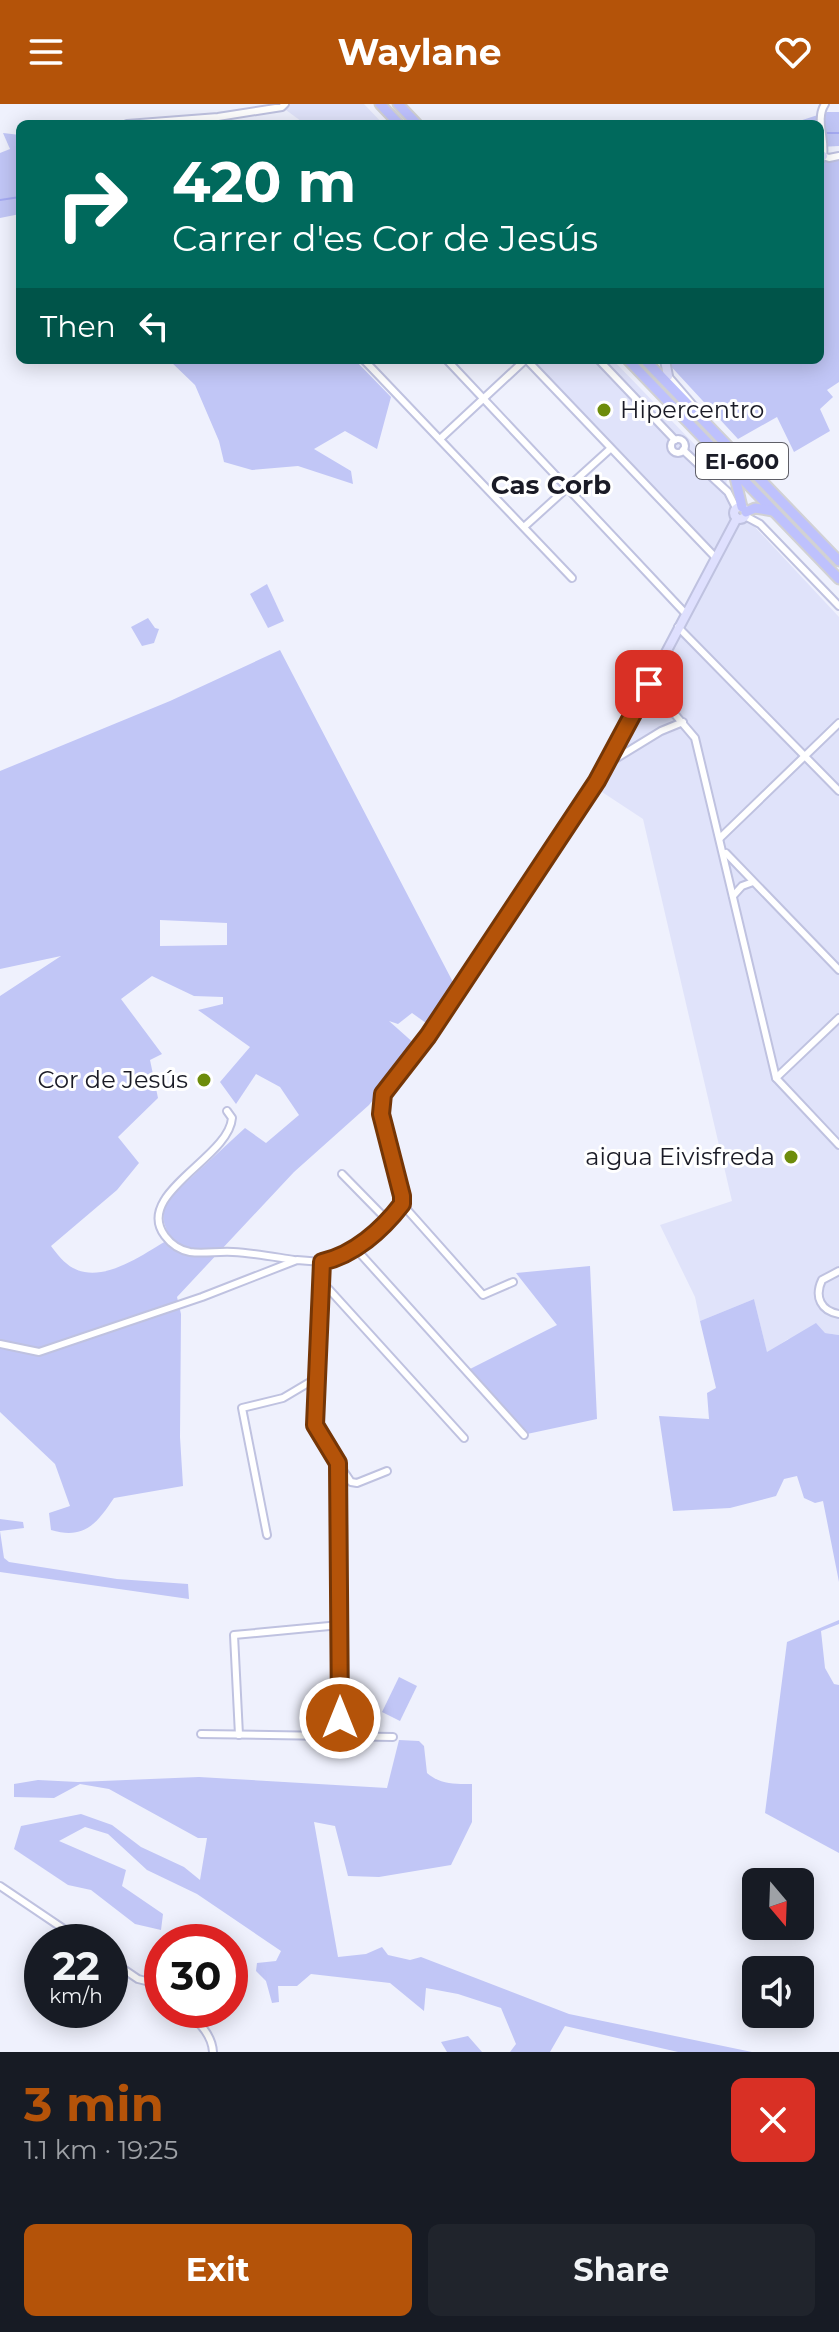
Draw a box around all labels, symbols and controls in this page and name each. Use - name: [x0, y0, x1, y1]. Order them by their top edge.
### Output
- icon: menu: [24, 30, 68, 74]
- text: Waylane: [337, 30, 502, 74]
- icon: heart: [771, 30, 815, 74]
- text: 420 m: [172, 148, 356, 216]
- icon: right: [40, 152, 144, 256]
- text: Carrer d'es Cor de Jesús: [172, 216, 598, 260]
- icon: left: [132, 304, 176, 348]
- text: Then: [40, 308, 116, 345]
- place label: Hipercentro: [620, 395, 764, 424]
- marker: Hipercentro: [595, 401, 613, 419]
- road number: EI-600: [696, 443, 788, 479]
- district label: Cas Corb: [491, 469, 611, 501]
- pin: [615, 650, 683, 718]
- icon: arrive: [627, 662, 671, 706]
- place label: Cor de Jesús: [37, 1065, 188, 1094]
- marker: Cor de Jesús: [195, 1071, 213, 1089]
- place label: aigua Eivisfreda: [585, 1142, 775, 1171]
- marker: aigua Eivisfreda: [782, 1148, 800, 1166]
- position arrow: [298, 1676, 382, 1760]
- north arrow: [742, 1868, 814, 1940]
- map controls: [742, 1868, 814, 2028]
- speed limit sign: 30: [144, 1924, 248, 2028]
- text: 22: [52, 1941, 100, 1990]
- button: sound: [742, 1956, 814, 2028]
- text: km/h: [49, 1984, 103, 2008]
- text: 3 min: [24, 2075, 164, 2133]
- button: close: [731, 2078, 815, 2162]
- text: 1.1 km · 19:25: [24, 2134, 178, 2166]
- button: Exit: [24, 2224, 412, 2316]
- button: Share: [428, 2224, 815, 2316]

